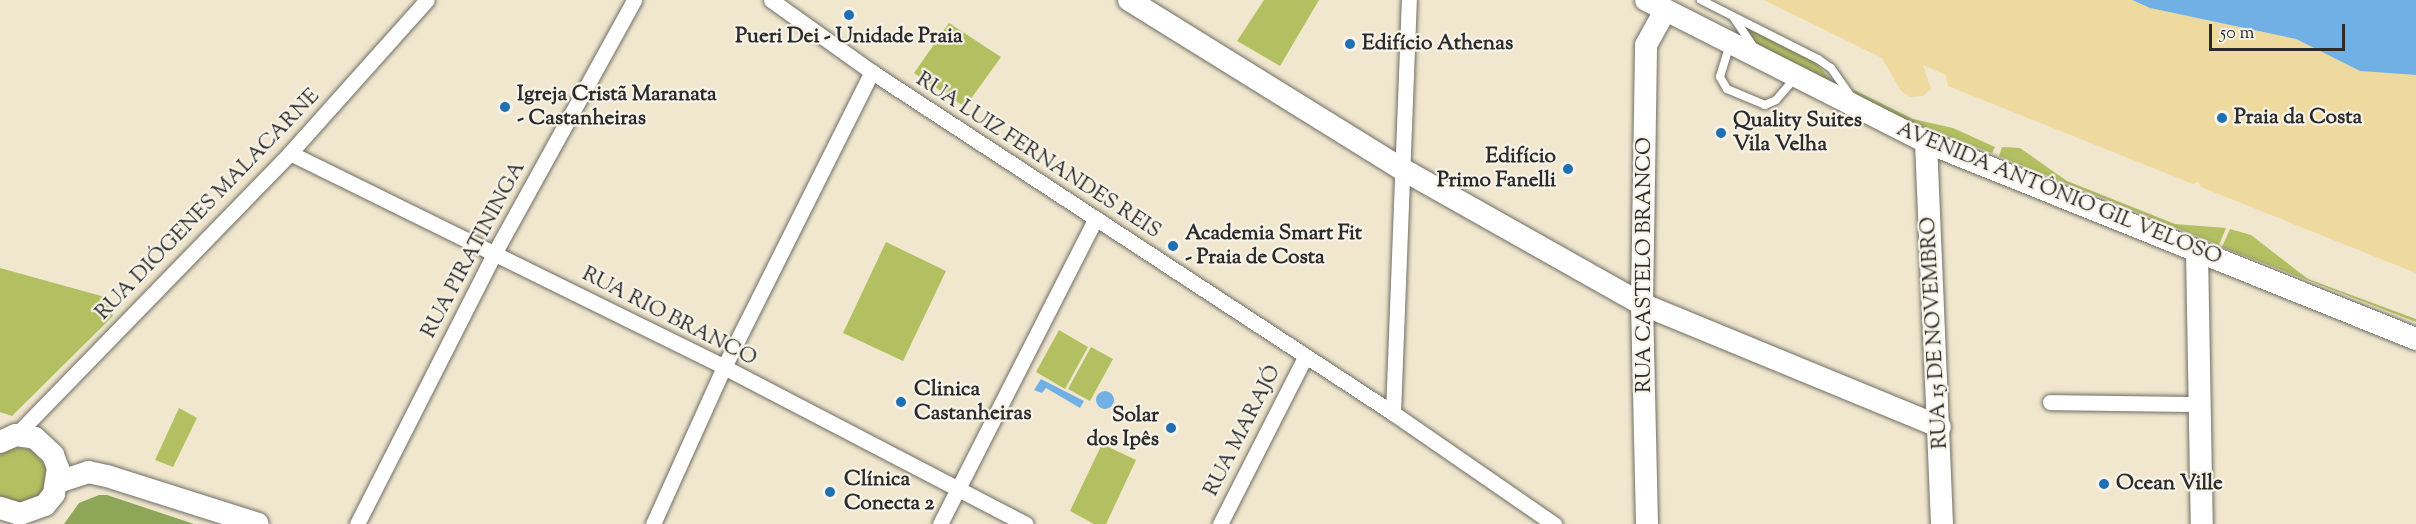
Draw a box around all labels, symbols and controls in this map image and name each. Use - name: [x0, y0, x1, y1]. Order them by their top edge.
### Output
- marker: Pueri Dei - Unidade Praia: [842, 8, 856, 22]
- scale bar: [2212, 12, 2348, 50]
- text: 50 m: [2220, 21, 2254, 47]
- place label: Pueri Dei - Unidade Praia: [735, 24, 963, 50]
- place label: Edifício Athenas: [1362, 31, 1513, 57]
- marker: Edifício Athenas: [1343, 37, 1357, 51]
- street label: RUA LUIZ FERNANDES REIS: [911, 67, 1165, 245]
- place label: Igreja Cristã Maranata - Castanheiras: [517, 82, 717, 132]
- street label: RUA DIÓGENES MALACARNE: [91, 84, 325, 326]
- marker: Igreja Cristã Maranata - Castanheiras: [498, 100, 512, 114]
- place label: Praia da Costa: [2234, 105, 2362, 131]
- place label: Quality Suites Vila Velha: [1733, 108, 1862, 158]
- marker: Praia da Costa: [2215, 111, 2229, 125]
- street label: AVENIDA ANTÔNIO GIL VELOSO: [1893, 117, 2225, 271]
- marker: Quality Suites Vila Velha: [1714, 126, 1728, 140]
- street label: RUA CASTELO BRANCO: [1632, 137, 1658, 393]
- place label: Edifício Primo Fanelli: [1437, 144, 1556, 194]
- street label: RUA PIRATININGA: [417, 157, 531, 343]
- marker: Edifício Primo Fanelli: [1561, 162, 1575, 176]
- street label: RUA 15 DE NOVEMBRO: [1916, 216, 1954, 450]
- place label: Academia Smart Fit - Praia de Costa: [1185, 221, 1362, 271]
- marker: Academia Smart Fit - Praia de Costa: [1166, 239, 1180, 253]
- street label: RUA RIO BRANCO: [577, 262, 761, 372]
- street label: RUA MARAJÓ: [1199, 361, 1287, 501]
- place label: Clinica Castanheiras: [914, 377, 1031, 427]
- marker: Clinica Castanheiras: [892, 393, 910, 411]
- place label: Solar dos Ipês: [1087, 403, 1159, 453]
- marker: Solar dos Ipês: [1164, 421, 1178, 435]
- place label: Clínica Conecta 2: [844, 467, 934, 517]
- place label: Ocean Ville: [2116, 471, 2223, 497]
- marker: Ocean Ville: [2097, 477, 2111, 491]
- marker: Clínica Conecta 2: [821, 483, 839, 501]

